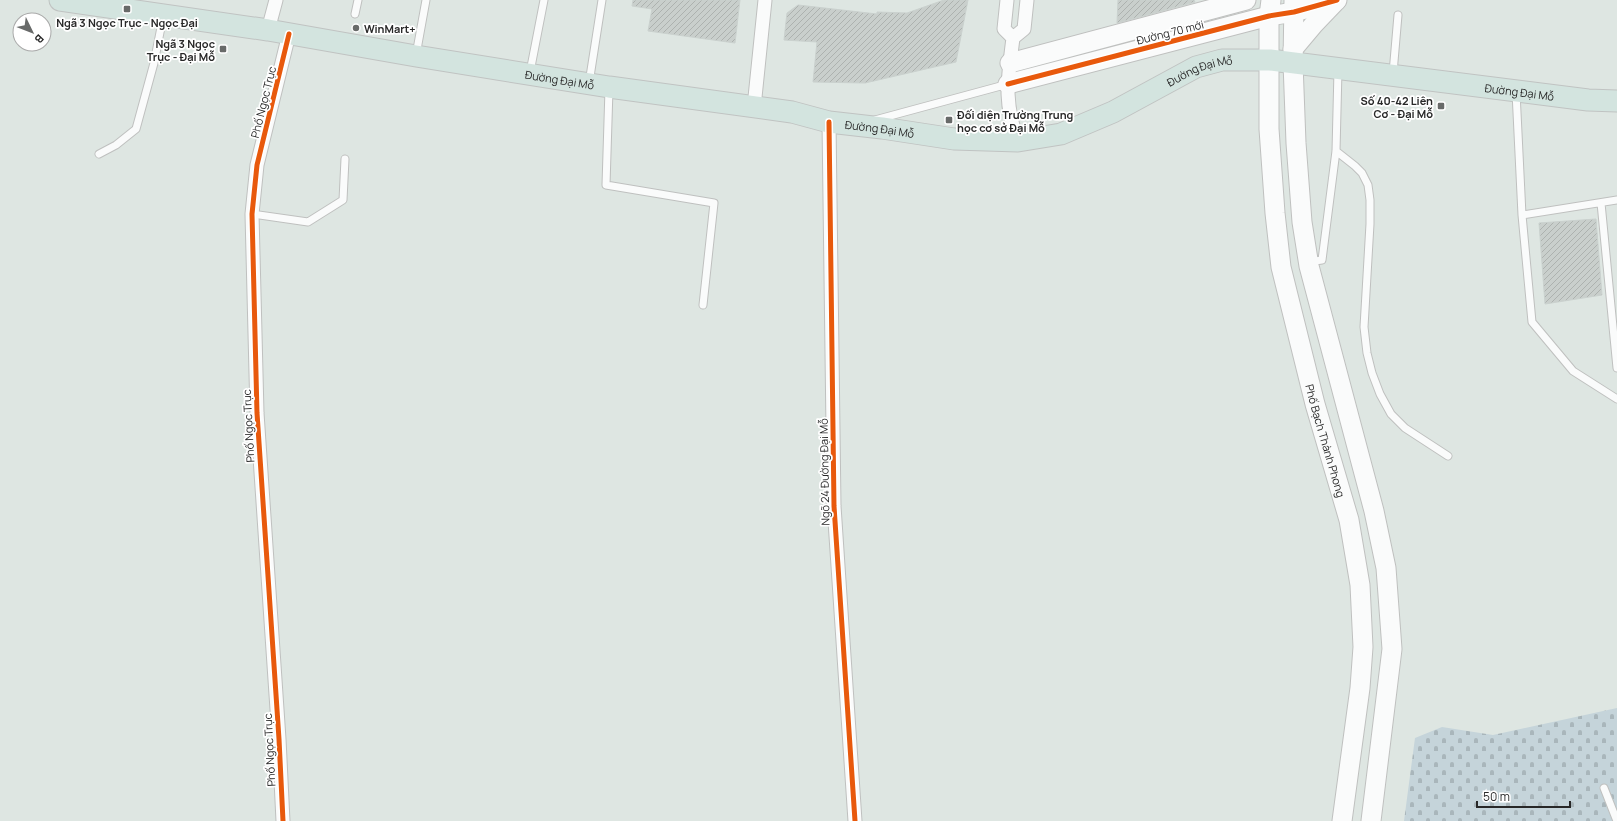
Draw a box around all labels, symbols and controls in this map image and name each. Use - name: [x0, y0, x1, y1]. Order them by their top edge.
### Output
- marker: Ngã 3 Ngọc Trục - Ngọc Đại: [122, 4, 132, 14]
- north arrow: [12, 12, 52, 52]
- place label: Ngã 3 Ngọc Trục - Ngọc Đại: [56, 15, 198, 30]
- street label: Đường 70 mới: [1135, 16, 1205, 48]
- place label: WinMart+: [364, 21, 416, 36]
- marker: WinMart+: [351, 23, 361, 33]
- text: B: [32, 32, 48, 47]
- place label: Ngã 3 Ngọc Trục - Đại Mỗ: [147, 36, 215, 64]
- marker: Ngã 3 Ngọc Trục - Đại Mỗ: [218, 44, 228, 54]
- street label: Đường Đại Mỗ: [1164, 52, 1233, 89]
- street label: Phố Ngọc Trục: [247, 65, 279, 139]
- street label: Đường Đại Mỗ: [524, 66, 596, 92]
- street label: Đường Đại Mỗ: [1484, 80, 1556, 103]
- place label: Số 40-42 Liên Cơ - Đại Mỗ: [1360, 93, 1433, 121]
- marker: Số 40-42 Liên Cơ - Đại Mỗ: [1436, 101, 1446, 111]
- place label: Đối diện Trường Trung học cơ sở Đại Mỗ: [957, 107, 1073, 135]
- marker: Đối diện Trường Trung học cơ sở Đại Mỗ: [944, 115, 954, 125]
- street label: Đường Đại Mỗ: [844, 116, 916, 140]
- street label: Phố Bạch Thành Phong: [1303, 382, 1349, 499]
- street label: Phố Ngọc Trục: [239, 389, 257, 463]
- street label: Ngõ 24 Đường Đại Mỗ: [816, 418, 832, 526]
- street label: Phố Ngọc Trục: [260, 713, 278, 787]
- scale bar: [1477, 783, 1570, 809]
- text: 50 m: [1483, 788, 1510, 805]

